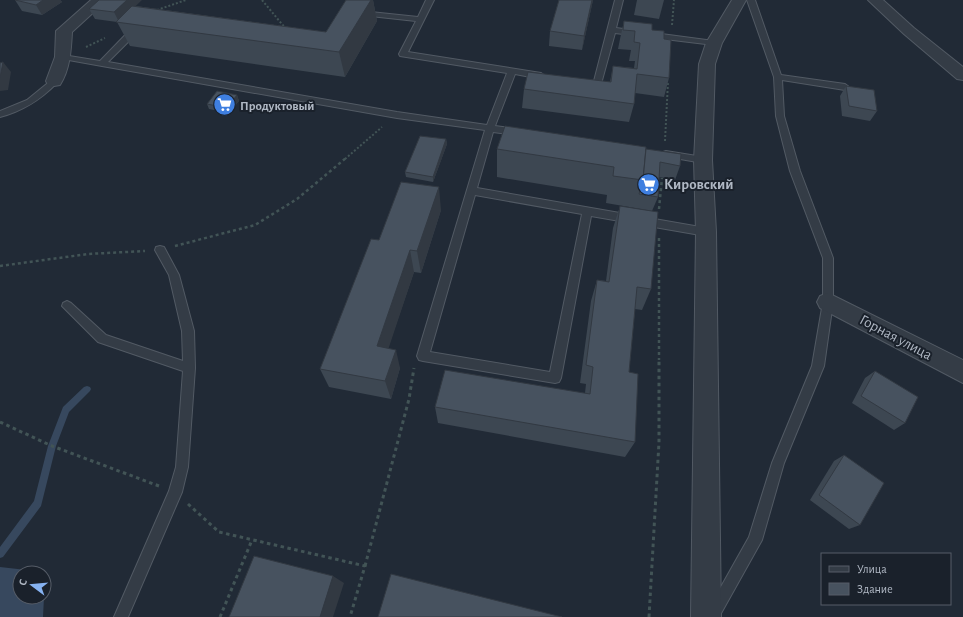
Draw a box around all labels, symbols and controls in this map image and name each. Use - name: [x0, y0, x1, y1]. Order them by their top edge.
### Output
- supermarket icon: Продуктовый: [211, 92, 237, 118]
- place label: Продуктовый: [240, 100, 314, 113]
- supermarket icon: Кировский: [636, 171, 662, 197]
- place label: Кировский: [664, 177, 734, 192]
- street label: Горная улица: [857, 312, 935, 363]
- legend: [821, 553, 951, 605]
- text: Улица: [857, 563, 887, 575]
- north arrow: [12, 565, 52, 605]
- text: С: [17, 578, 29, 587]
- text: Здание: [857, 583, 893, 595]

